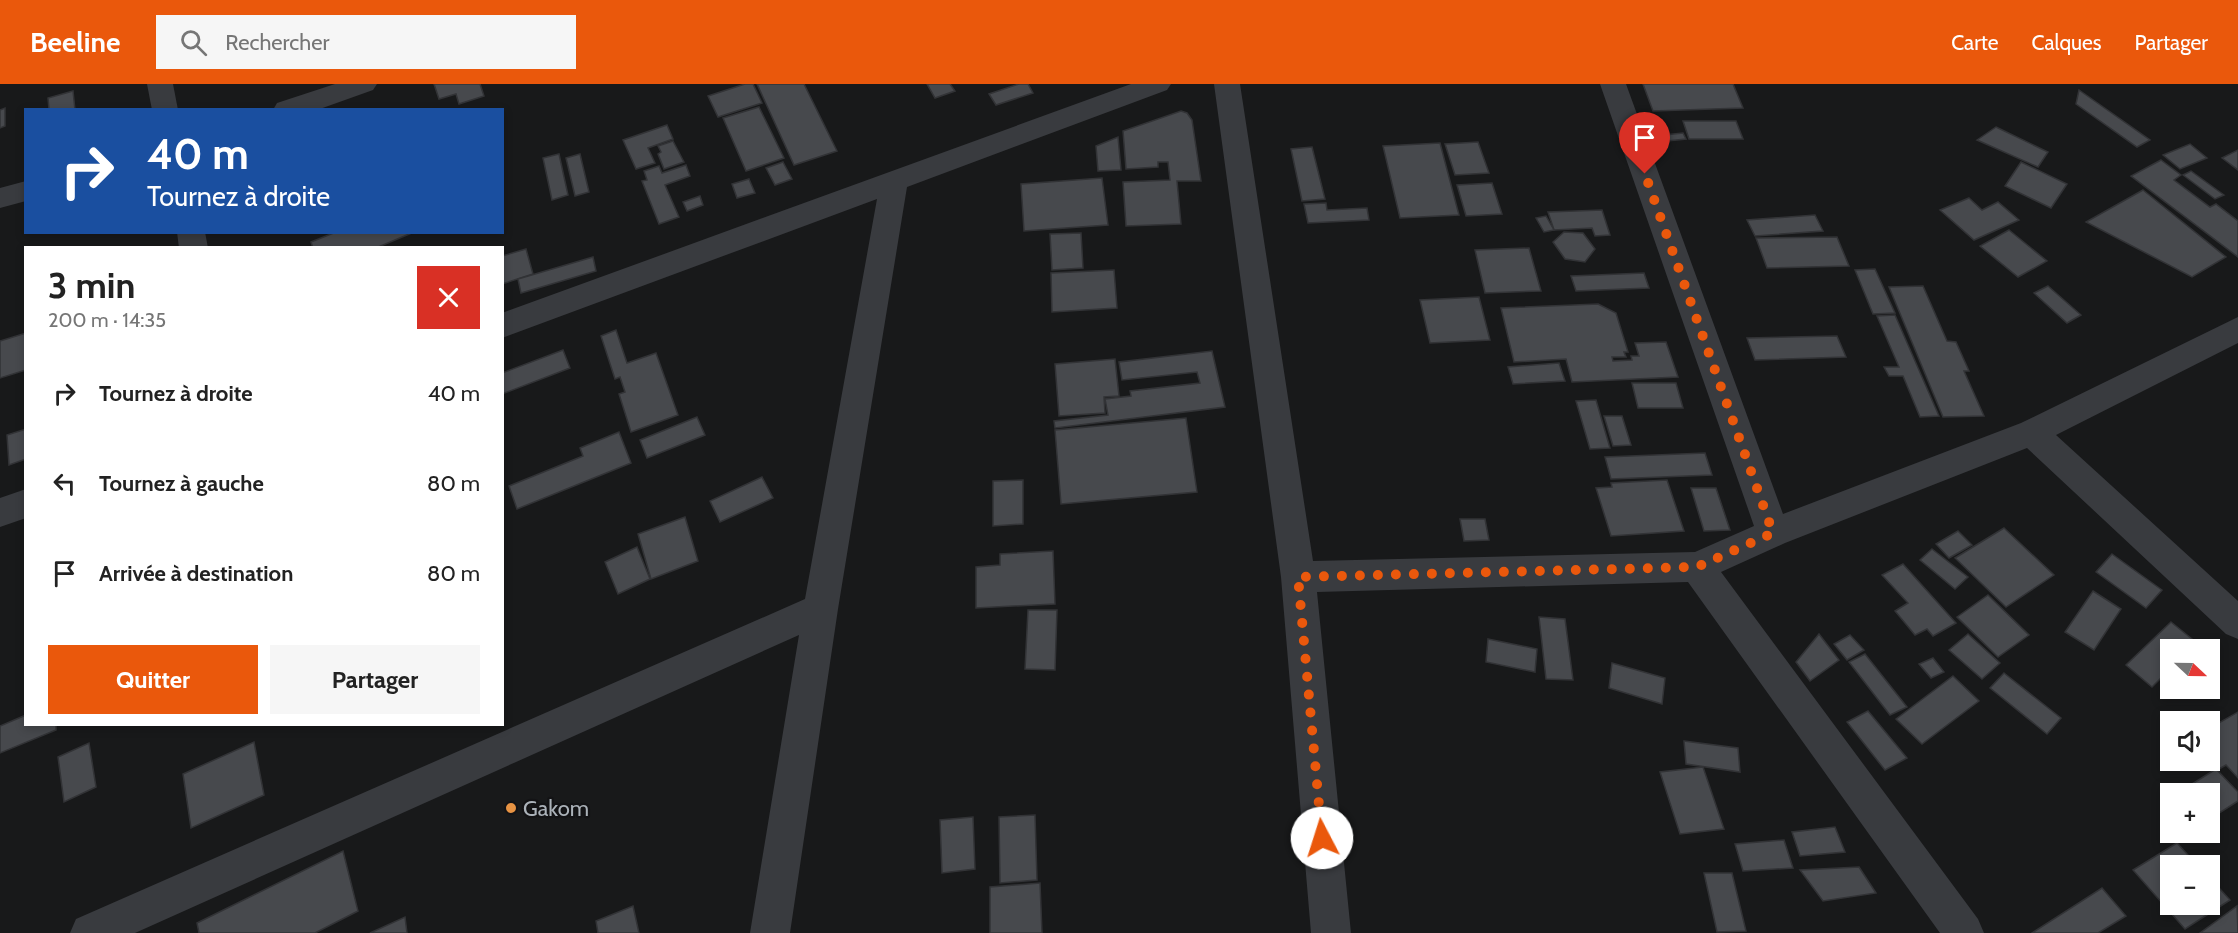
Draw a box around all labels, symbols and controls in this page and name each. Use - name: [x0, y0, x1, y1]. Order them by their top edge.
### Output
- search box: [156, 15, 576, 69]
- text: Beeline: [30, 25, 120, 59]
- icon: search: [177, 26, 210, 59]
- text: Rechercher: [225, 29, 329, 56]
- text: Carte: [1951, 30, 1999, 55]
- text: Calques: [2032, 30, 2102, 55]
- text: Partager: [2135, 30, 2208, 55]
- pin: [1619, 112, 1670, 174]
- icon: arrive: [1628, 121, 1661, 154]
- text: 40 m: [147, 128, 249, 180]
- icon: right: [48, 132, 126, 210]
- text: Tournez à droite: [147, 180, 330, 213]
- text: 3 min: [48, 263, 135, 307]
- button: close: [417, 266, 480, 329]
- text: 200 m · 14:35: [48, 308, 166, 332]
- icon: right: [48, 377, 81, 410]
- text: Tournez à droite: [99, 380, 253, 407]
- text: 40 m: [428, 380, 480, 407]
- icon: left: [48, 467, 81, 500]
- text: Tournez à gauche: [99, 470, 264, 497]
- text: 80 m: [427, 470, 480, 497]
- icon: arrive: [48, 557, 81, 590]
- text: Arrivée à destination: [99, 560, 293, 587]
- text: 80 m: [427, 560, 480, 587]
- north arrow: [2160, 639, 2220, 699]
- map controls: [2160, 639, 2220, 915]
- button: Quitter: [48, 645, 258, 714]
- button: Partager: [270, 645, 480, 714]
- button: sound: [2160, 711, 2220, 771]
- button: +: [2160, 783, 2220, 843]
- place label: Gakom: [523, 795, 589, 822]
- marker: Gakom: [504, 801, 518, 815]
- position arrow: [1290, 806, 1354, 870]
- button: −: [2160, 855, 2220, 915]

